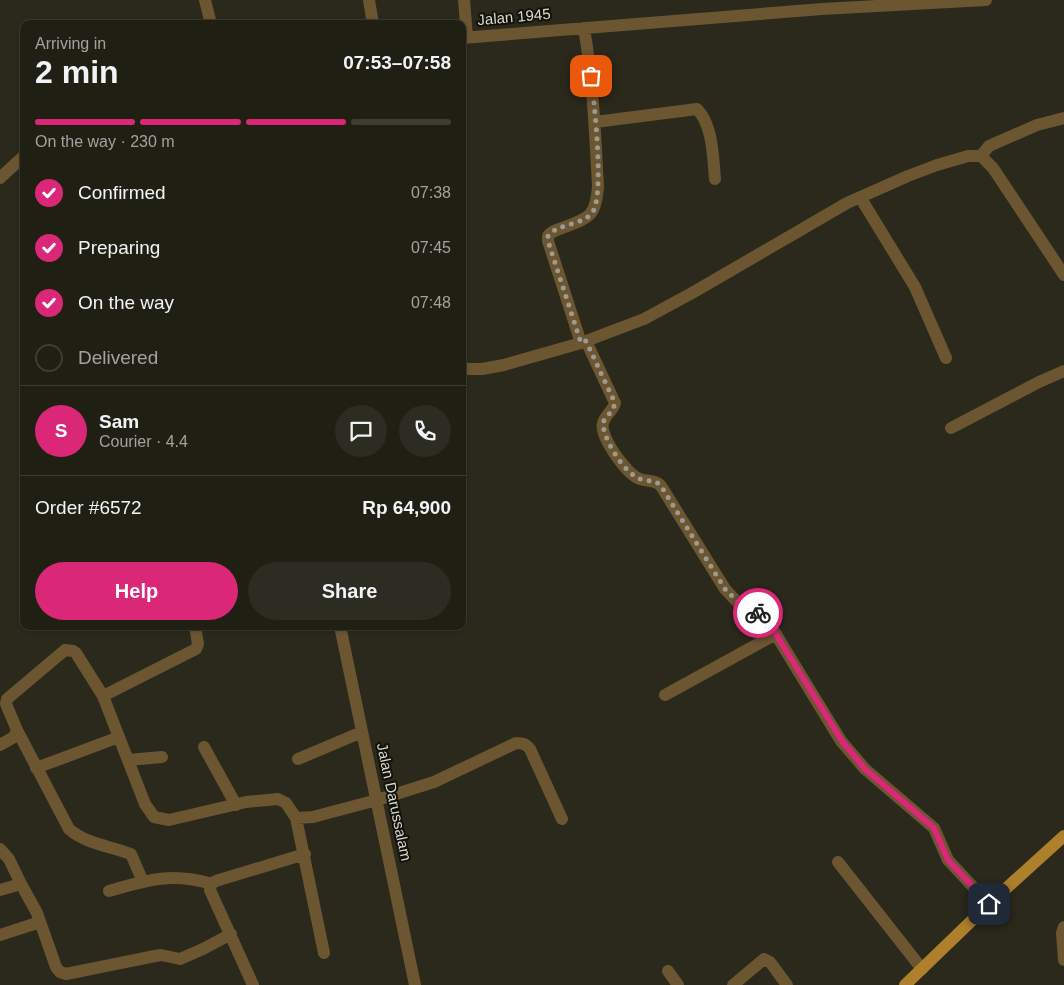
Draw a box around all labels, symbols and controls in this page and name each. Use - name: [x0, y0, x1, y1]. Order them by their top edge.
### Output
- street label: Jalan 1945: [477, 5, 551, 28]
- text: Arriving in: [35, 35, 106, 52]
- text: 07:53–07:58: [343, 52, 451, 73]
- text: 2 min: [35, 54, 119, 90]
- pin: [570, 55, 612, 97]
- icon: bag: [577, 62, 605, 90]
- text: On the way · 230 m: [35, 133, 175, 150]
- icon: check: [35, 179, 63, 207]
- text: Confirmed: [78, 182, 166, 203]
- text: 07:38: [411, 184, 451, 201]
- icon: check: [35, 234, 63, 262]
- text: Preparing: [78, 237, 160, 258]
- text: 07:45: [411, 239, 451, 256]
- icon: check: [35, 289, 63, 317]
- text: On the way: [78, 292, 174, 313]
- text: 07:48: [411, 294, 451, 311]
- text: Delivered: [78, 347, 158, 368]
- button: chat: [335, 405, 387, 457]
- button: phone: [399, 405, 451, 457]
- text: Sam: [99, 411, 139, 432]
- text: S: [55, 420, 67, 441]
- text: Courier · 4.4: [99, 433, 188, 450]
- text: Order #6572: [35, 497, 142, 518]
- text: Rp 64,900: [362, 497, 451, 518]
- button: Help: [35, 562, 238, 620]
- button: Share: [248, 562, 451, 620]
- courier: [733, 588, 783, 638]
- icon: bike: [744, 599, 772, 627]
- street label: Jalan Darussalam: [374, 741, 415, 862]
- pin: [968, 883, 1010, 925]
- icon: home: [975, 890, 1003, 918]

